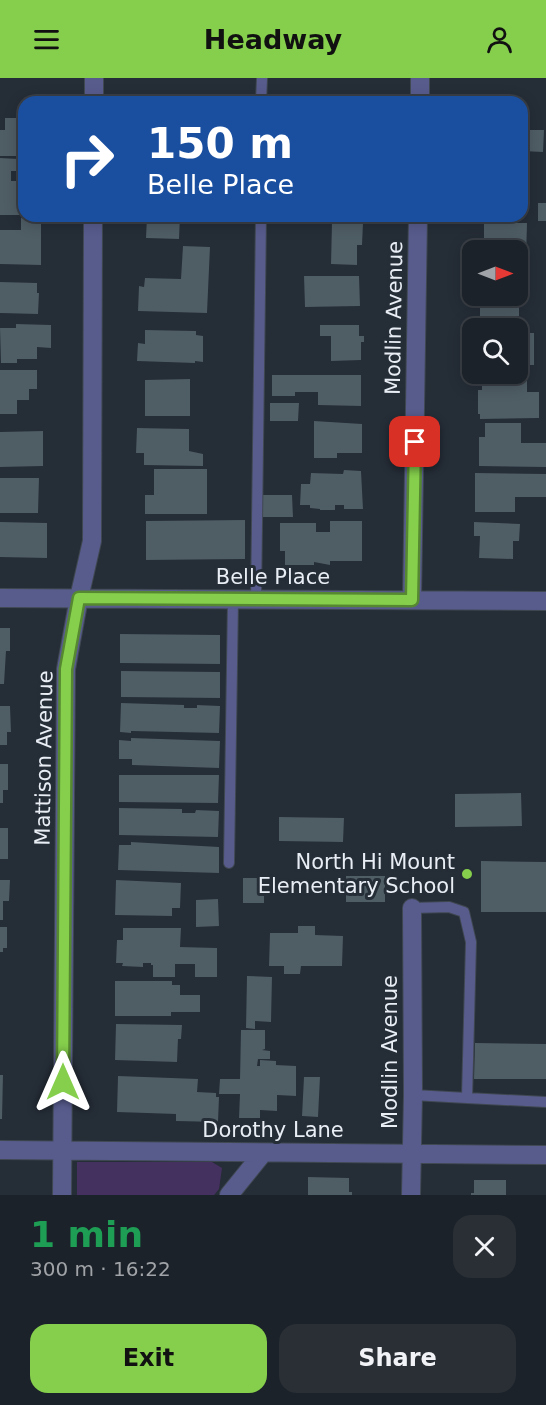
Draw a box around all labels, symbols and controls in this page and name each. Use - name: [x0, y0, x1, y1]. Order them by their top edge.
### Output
- icon: menu: [30, 23, 63, 56]
- icon: person: [483, 23, 516, 56]
- text: Headway: [204, 24, 342, 55]
- text: 150 m: [147, 119, 293, 168]
- icon: right: [48, 120, 126, 198]
- text: Belle Place: [147, 169, 294, 200]
- north arrow: [462, 240, 528, 306]
- map controls: [462, 240, 528, 384]
- street label: Modlin Avenue: [381, 241, 407, 395]
- button: search: [462, 318, 528, 384]
- pin: [389, 416, 440, 467]
- icon: arrive: [398, 425, 431, 458]
- street label: Belle Place: [216, 565, 330, 589]
- street label: Mattison Avenue: [30, 670, 58, 846]
- place label: North Hi Mount Elementary School: [258, 850, 455, 898]
- marker: North Hi Mount Elementary School: [460, 867, 474, 881]
- street label: Modlin Avenue: [378, 975, 402, 1129]
- position arrow: [31, 1050, 95, 1114]
- street label: Dorothy Lane: [202, 1118, 344, 1142]
- text: 1 min: [30, 1214, 143, 1255]
- button: close: [453, 1215, 516, 1278]
- text: 300 m · 16:22: [30, 1257, 171, 1281]
- button: Exit: [30, 1324, 267, 1393]
- button: Share: [279, 1324, 516, 1393]

